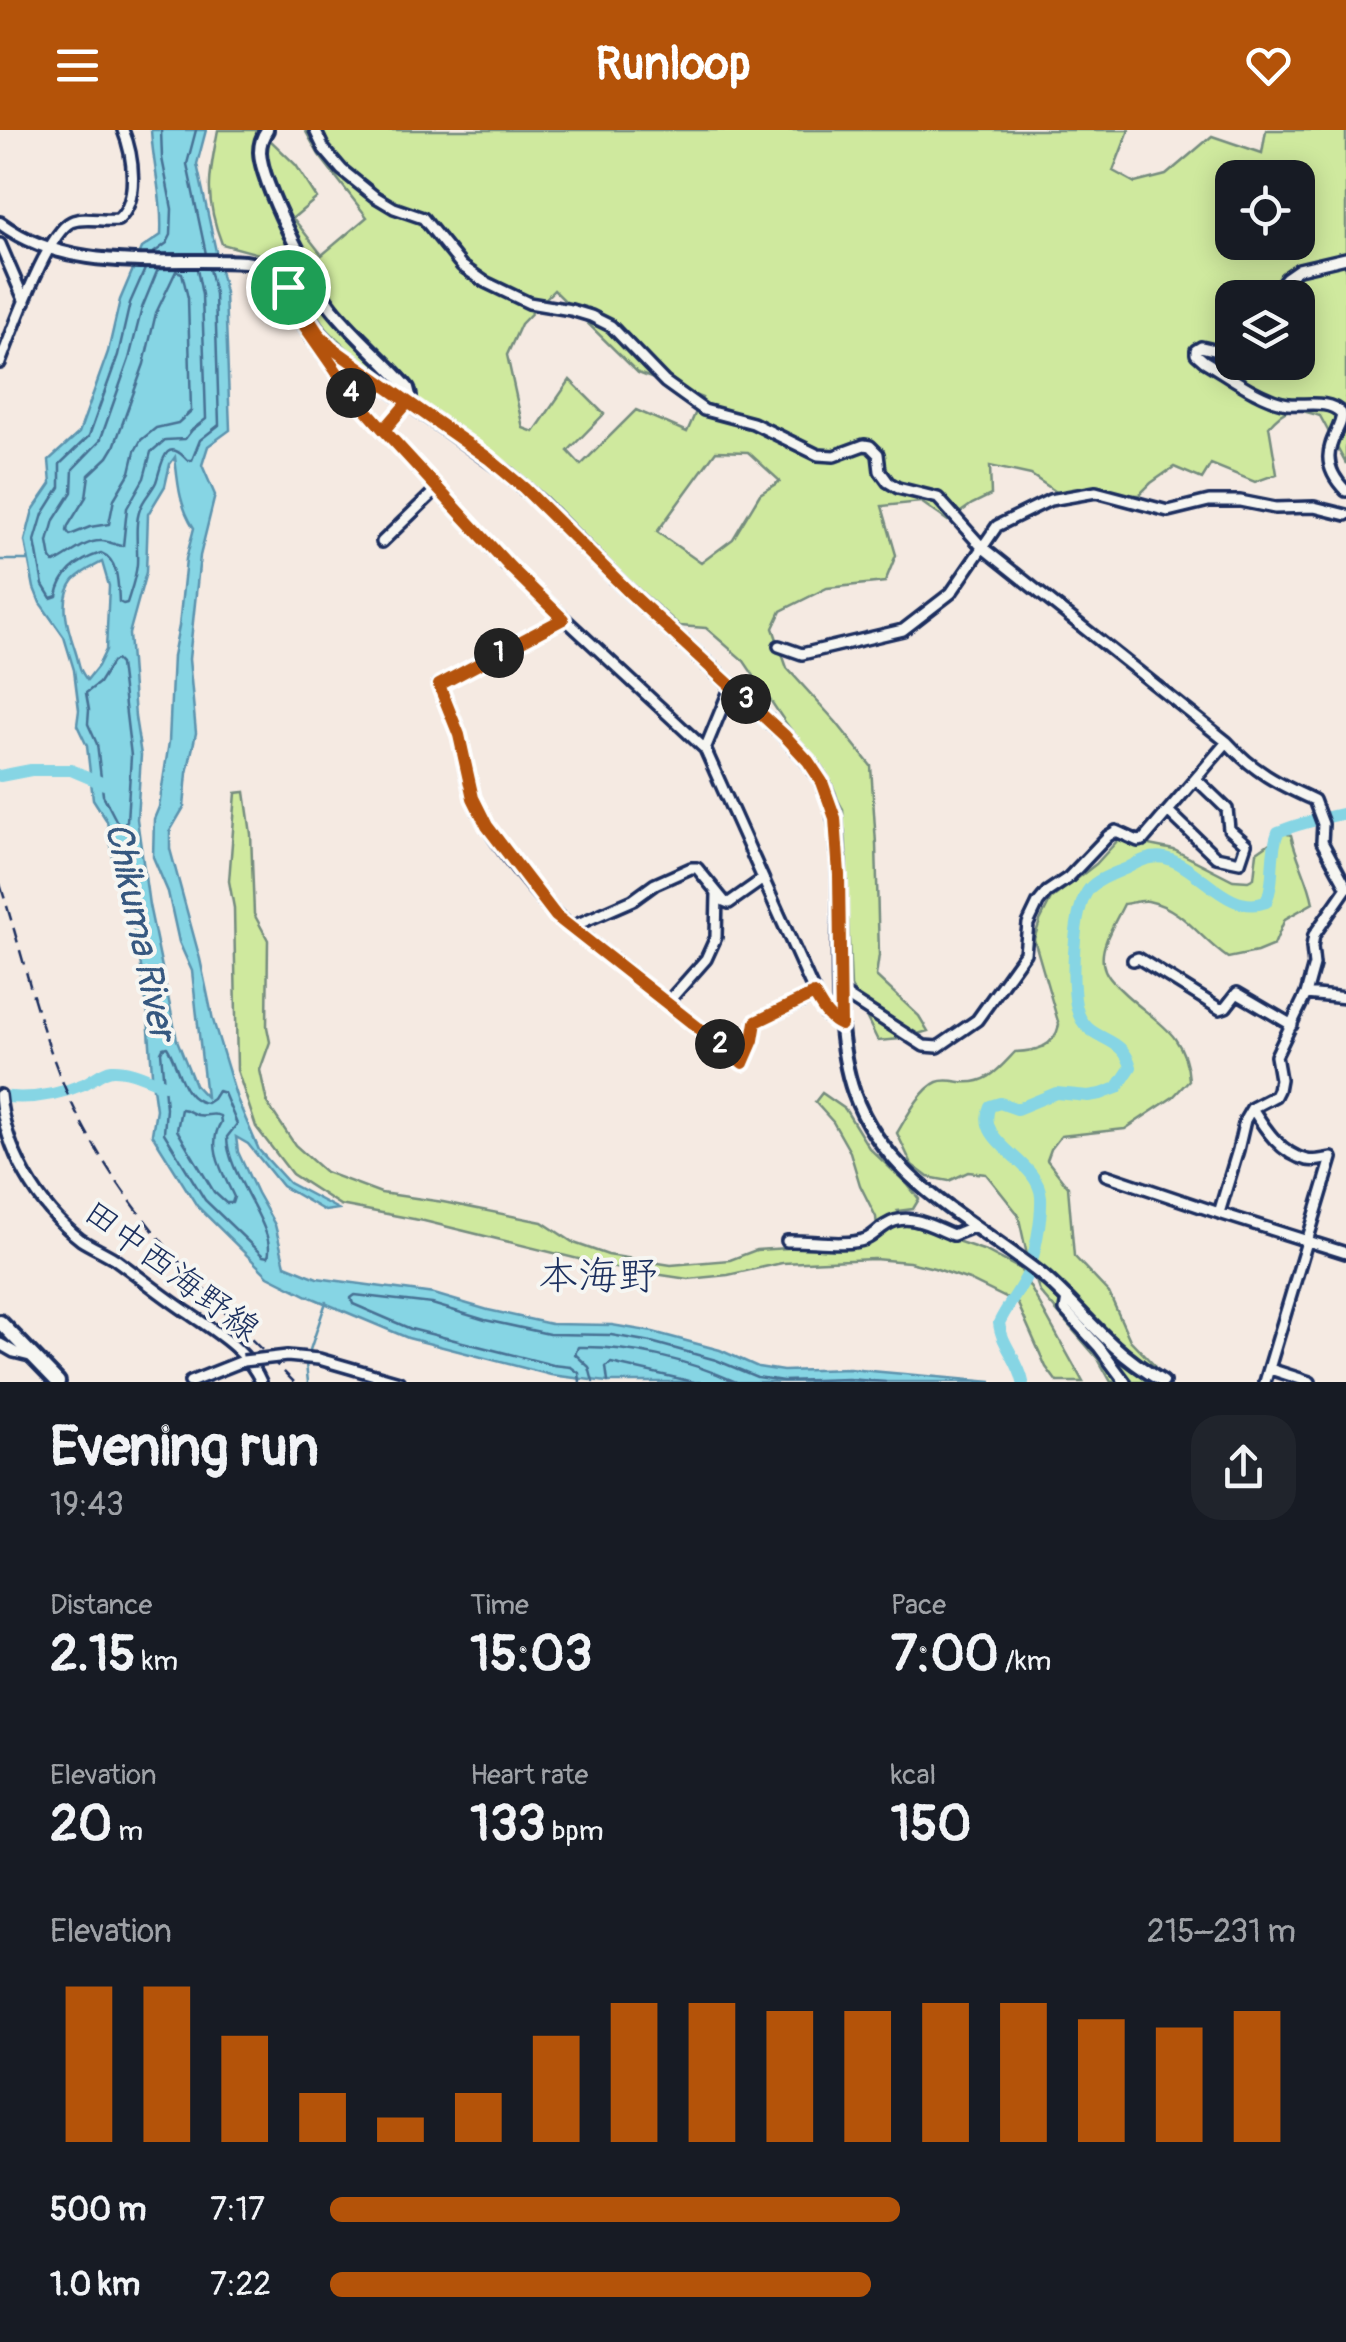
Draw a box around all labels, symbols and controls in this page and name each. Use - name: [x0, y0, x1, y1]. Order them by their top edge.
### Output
- text: Runloop: [596, 37, 750, 93]
- icon: menu: [50, 38, 105, 93]
- icon: heart: [1241, 38, 1296, 93]
- map controls: [1215, 160, 1315, 380]
- button: locate: [1215, 160, 1315, 260]
- pin: [246, 245, 331, 330]
- icon: arrive: [261, 260, 316, 315]
- button: layers: [1215, 280, 1315, 380]
- pin: 4: [326, 368, 376, 418]
- text: 4: [343, 375, 359, 410]
- pin: 1: [474, 628, 524, 678]
- text: 1: [494, 635, 504, 670]
- pin: 3: [721, 674, 771, 724]
- text: 3: [738, 681, 754, 716]
- water label: Chikuma River: [94, 818, 187, 1049]
- pin: 2: [695, 1019, 745, 1069]
- text: 2: [712, 1026, 728, 1061]
- street label: 田中西海野線: [74, 1190, 269, 1352]
- district label: 本海野: [538, 1252, 658, 1301]
- text: Evening run: [50, 1413, 319, 1482]
- button: share: [1191, 1415, 1296, 1520]
- text: 19:43: [50, 1485, 124, 1525]
- text: Distance: [50, 1588, 152, 1623]
- text: Time: [470, 1588, 529, 1623]
- text: Pace: [891, 1588, 946, 1623]
- text: 2.15: [50, 1623, 136, 1686]
- text: 15:03: [470, 1623, 592, 1686]
- text: 7:00: [891, 1623, 999, 1686]
- text: km: [136, 1644, 178, 1679]
- text: /km: [999, 1644, 1051, 1679]
- text: Elevation: [50, 1758, 157, 1793]
- text: Heart rate: [470, 1758, 588, 1793]
- text: kcal: [891, 1758, 936, 1793]
- text: 20: [50, 1793, 112, 1856]
- text: 133: [470, 1793, 546, 1856]
- text: 150: [891, 1793, 971, 1856]
- text: m: [112, 1814, 143, 1849]
- text: bpm: [546, 1814, 604, 1849]
- text: Elevation: [50, 1912, 172, 1952]
- text: 215–231 m: [1147, 1912, 1296, 1952]
- text: 500 m: [50, 2190, 146, 2230]
- text: 7:17: [210, 2190, 265, 2230]
- text: 1.0 km: [50, 2265, 140, 2305]
- text: 7:22: [210, 2265, 271, 2305]

